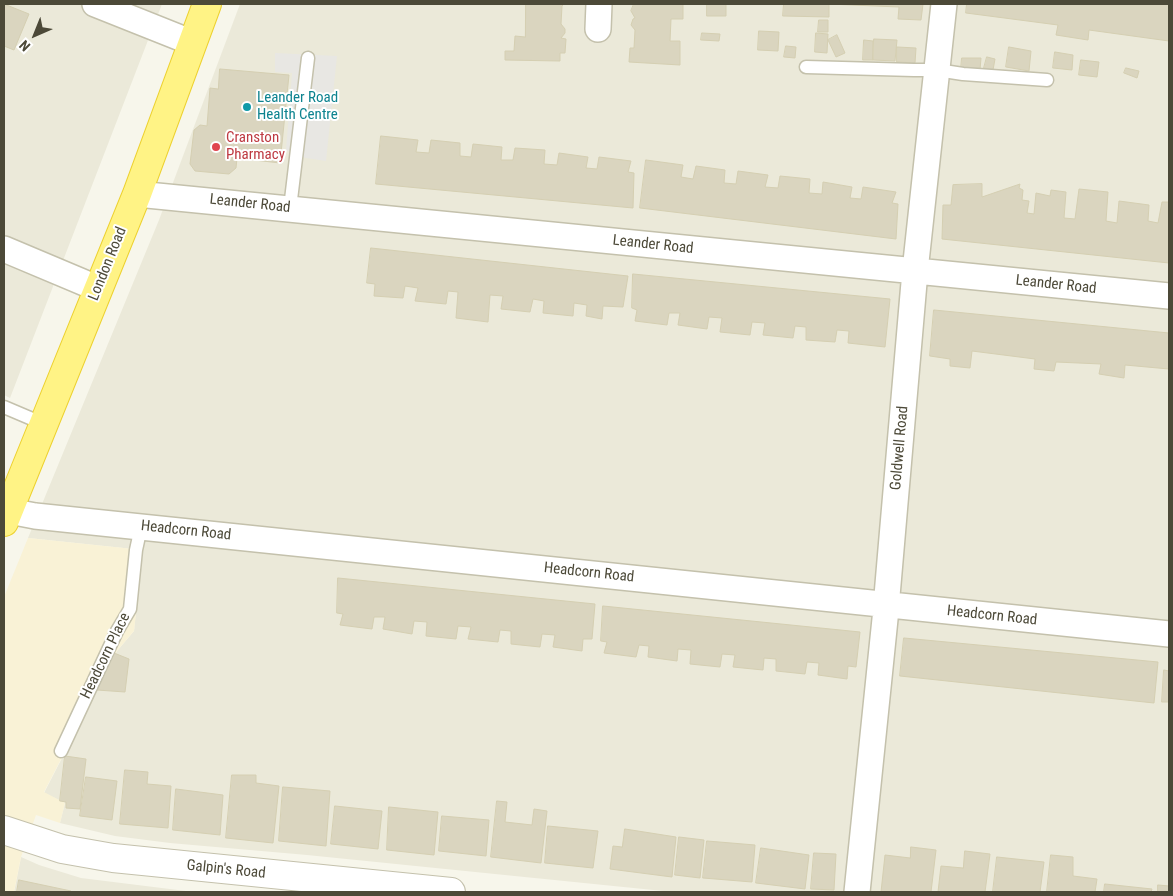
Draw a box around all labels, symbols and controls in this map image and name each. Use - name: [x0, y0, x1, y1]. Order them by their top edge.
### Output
- north arrow: [10, 10, 60, 60]
- text: N: [16, 37, 33, 55]
- place label: Leander Road Health Centre: [257, 89, 338, 124]
- marker: Leander Road Health Centre: [241, 101, 253, 113]
- place label: Cranston Pharmacy: [226, 129, 285, 164]
- marker: Cranston Pharmacy: [210, 141, 222, 153]
- street label: Leander Road: [209, 191, 291, 217]
- street label: London Road: [85, 225, 131, 303]
- street label: Leander Road: [612, 232, 694, 258]
- street label: Leander Road: [1015, 272, 1097, 298]
- street label: Goldwell Road: [887, 405, 913, 491]
- street label: Headcorn Road: [140, 517, 232, 545]
- street label: Headcorn Road: [543, 559, 635, 587]
- street label: Headcorn Road: [946, 602, 1038, 630]
- street label: Headcorn Place: [77, 610, 135, 702]
- street label: Galpin's Road: [186, 857, 266, 883]

